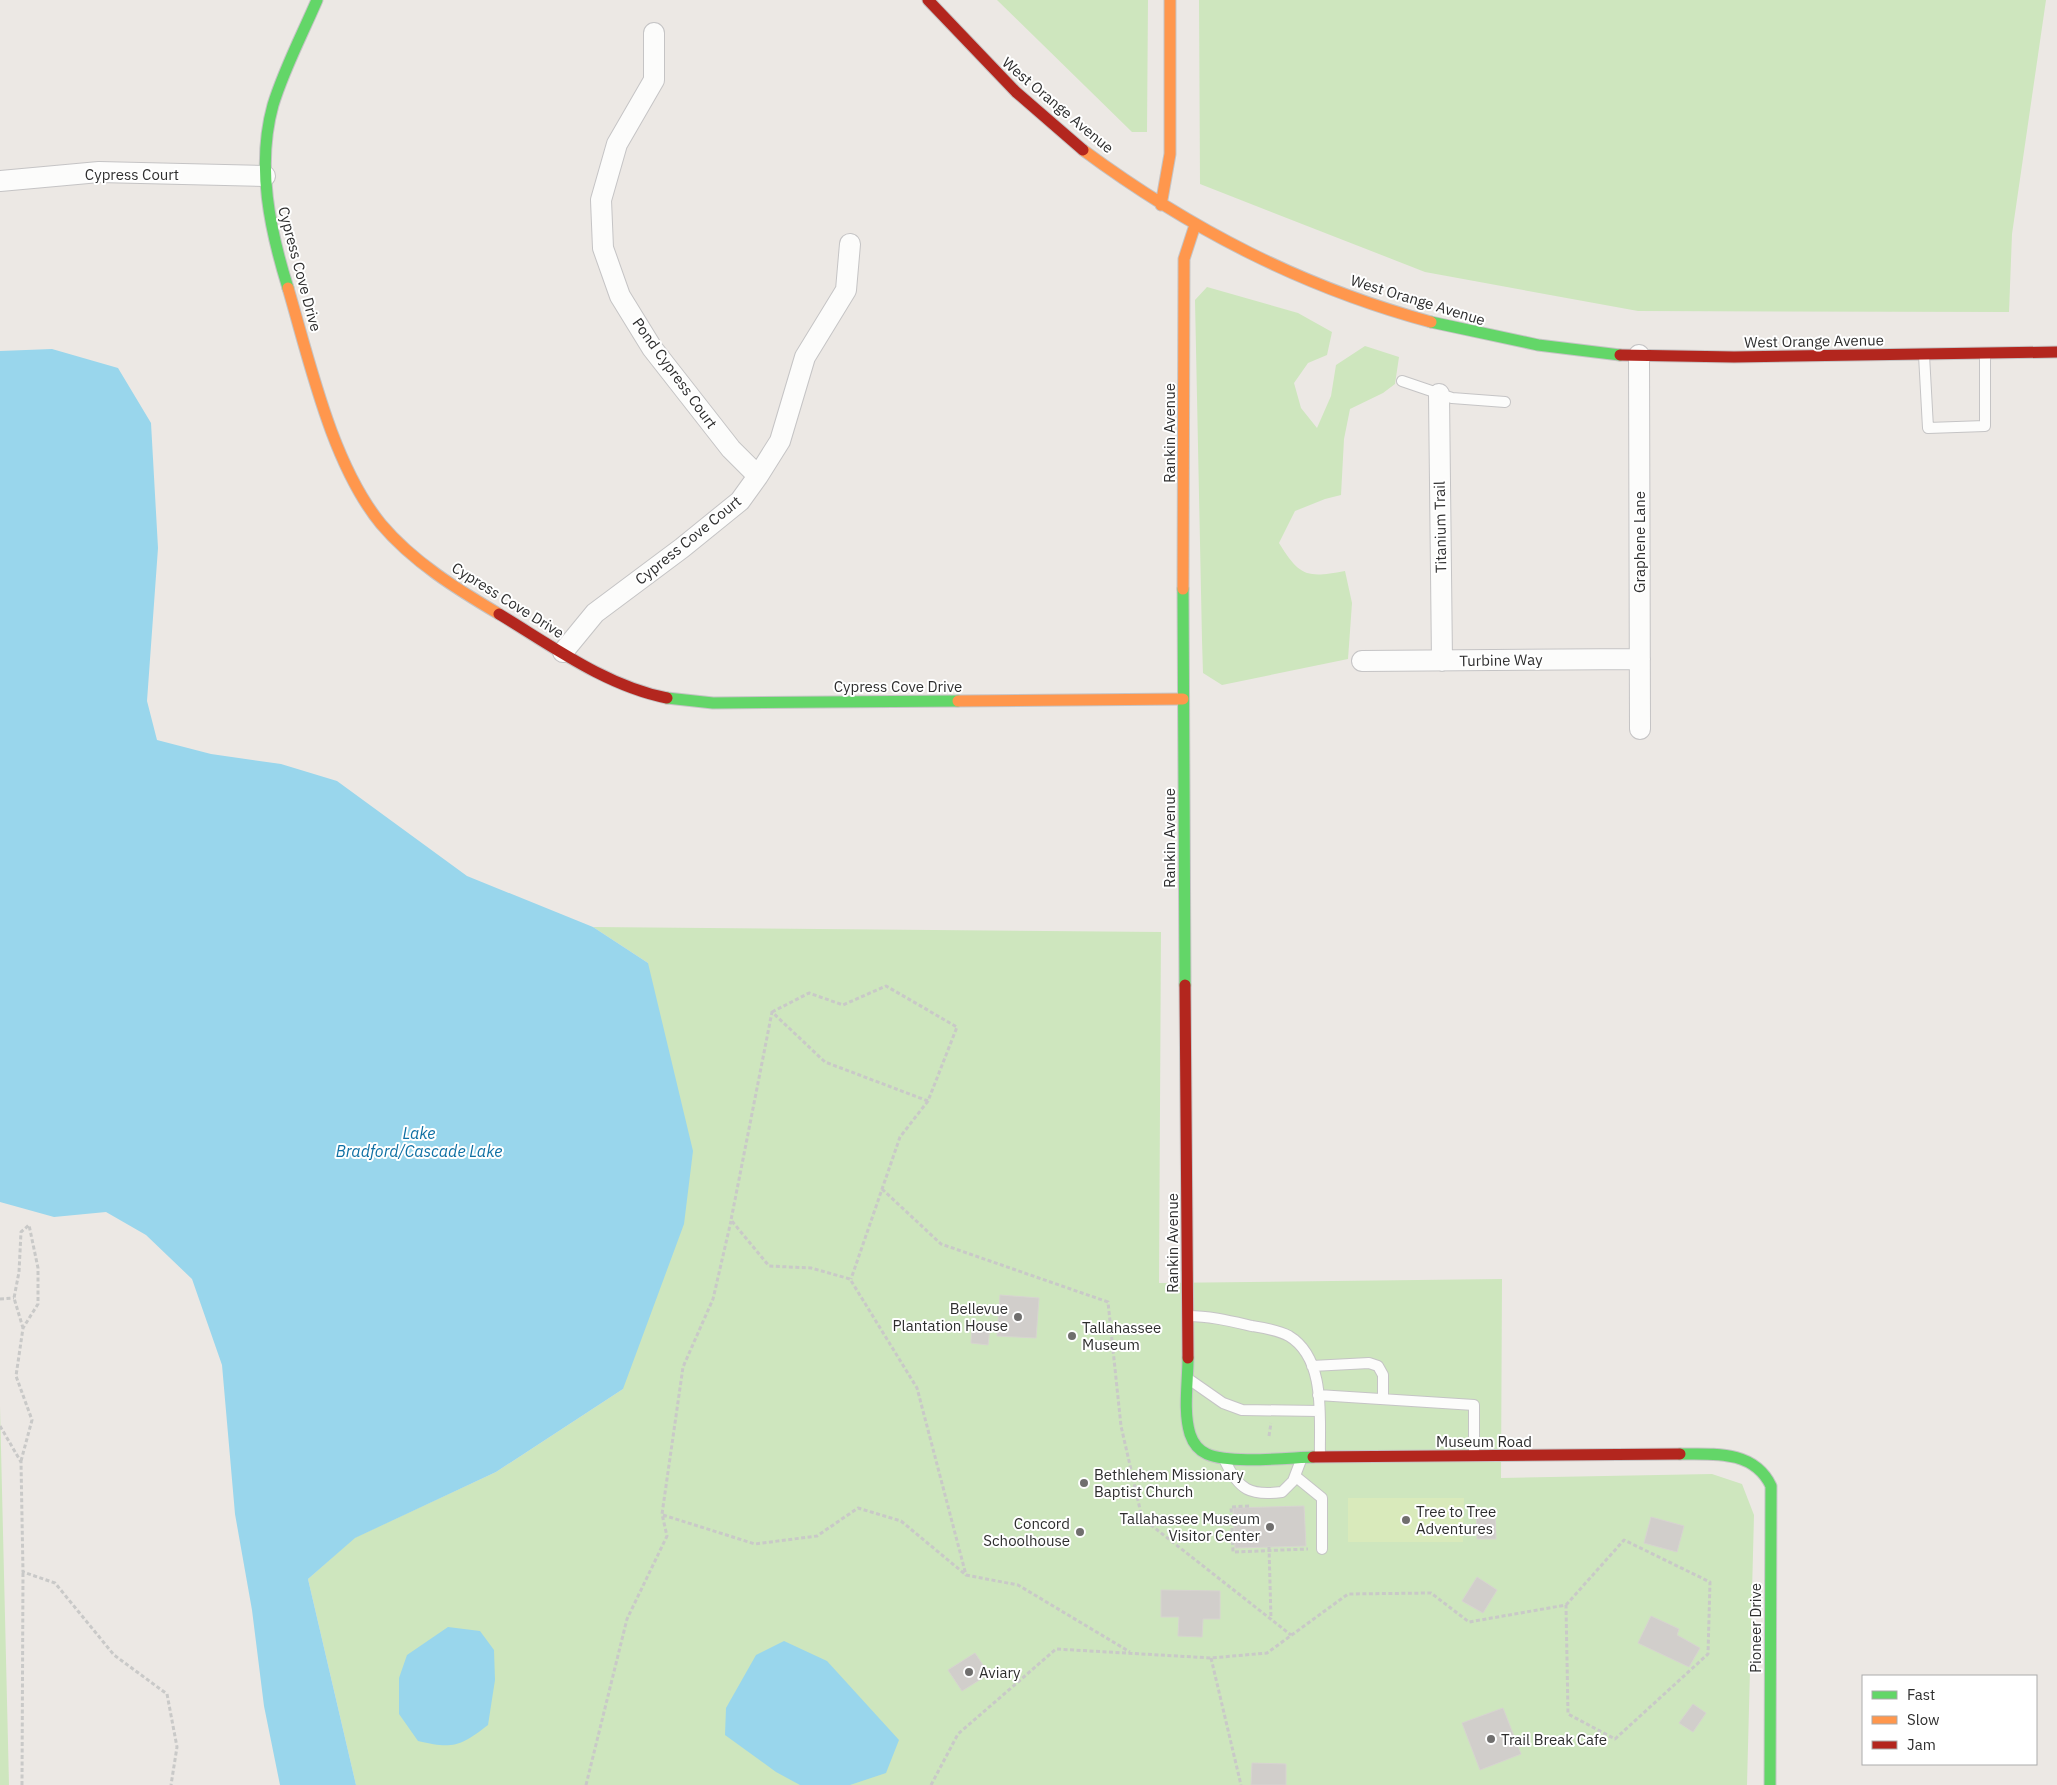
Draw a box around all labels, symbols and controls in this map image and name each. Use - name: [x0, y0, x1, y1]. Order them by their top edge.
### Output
- street label: West Orange Avenue: [998, 53, 1118, 157]
- street label: Cypress Court: [85, 165, 179, 184]
- street label: Cypress Cove Drive: [274, 204, 326, 334]
- street label: West Orange Avenue: [1348, 270, 1488, 330]
- street label: Pond Cypress Court: [628, 314, 722, 432]
- street label: West Orange Avenue: [1744, 330, 1884, 352]
- street label: Rankin Avenue: [1160, 383, 1179, 483]
- street label: Titanium Trail: [1430, 481, 1450, 573]
- street label: Cypress Cove Court: [631, 491, 745, 589]
- street label: Graphene Lane: [1630, 491, 1649, 593]
- street label: Cypress Cove Drive: [448, 558, 568, 642]
- street label: Turbine Way: [1459, 650, 1543, 670]
- street label: Cypress Cove Drive: [834, 677, 962, 696]
- street label: Rankin Avenue: [1160, 788, 1179, 888]
- water label: Lake Bradford/Cascade Lake: [336, 1123, 502, 1161]
- street label: Rankin Avenue: [1163, 1193, 1182, 1293]
- place label: Bellevue Plantation House: [892, 1299, 1008, 1335]
- marker: Bellevue Plantation House: [1012, 1311, 1024, 1323]
- place label: Tallahassee Museum: [1082, 1318, 1161, 1354]
- marker: Tallahassee Museum: [1066, 1330, 1078, 1342]
- street label: Museum Road: [1436, 1432, 1532, 1451]
- place label: Bethlehem Missionary Baptist Church: [1094, 1465, 1244, 1501]
- marker: Bethlehem Missionary Baptist Church: [1078, 1477, 1090, 1489]
- place label: Tree to Tree Adventures: [1416, 1502, 1496, 1538]
- place label: Tallahassee Museum Visitor Center: [1119, 1509, 1260, 1545]
- place label: Concord Schoolhouse: [983, 1514, 1070, 1550]
- marker: Tree to Tree Adventures: [1400, 1514, 1412, 1526]
- marker: Tallahassee Museum Visitor Center: [1264, 1521, 1276, 1533]
- marker: Concord Schoolhouse: [1074, 1526, 1086, 1538]
- street label: Pioneer Drive: [1746, 1583, 1765, 1673]
- place label: Aviary: [979, 1663, 1021, 1682]
- marker: Aviary: [963, 1666, 975, 1678]
- legend: [1862, 1675, 2037, 1765]
- text: Fast: [1907, 1685, 1935, 1704]
- text: Slow: [1907, 1710, 1940, 1729]
- place label: Trail Break Cafe: [1501, 1730, 1607, 1749]
- marker: Trail Break Cafe: [1485, 1733, 1497, 1745]
- text: Jam: [1907, 1735, 1936, 1754]

